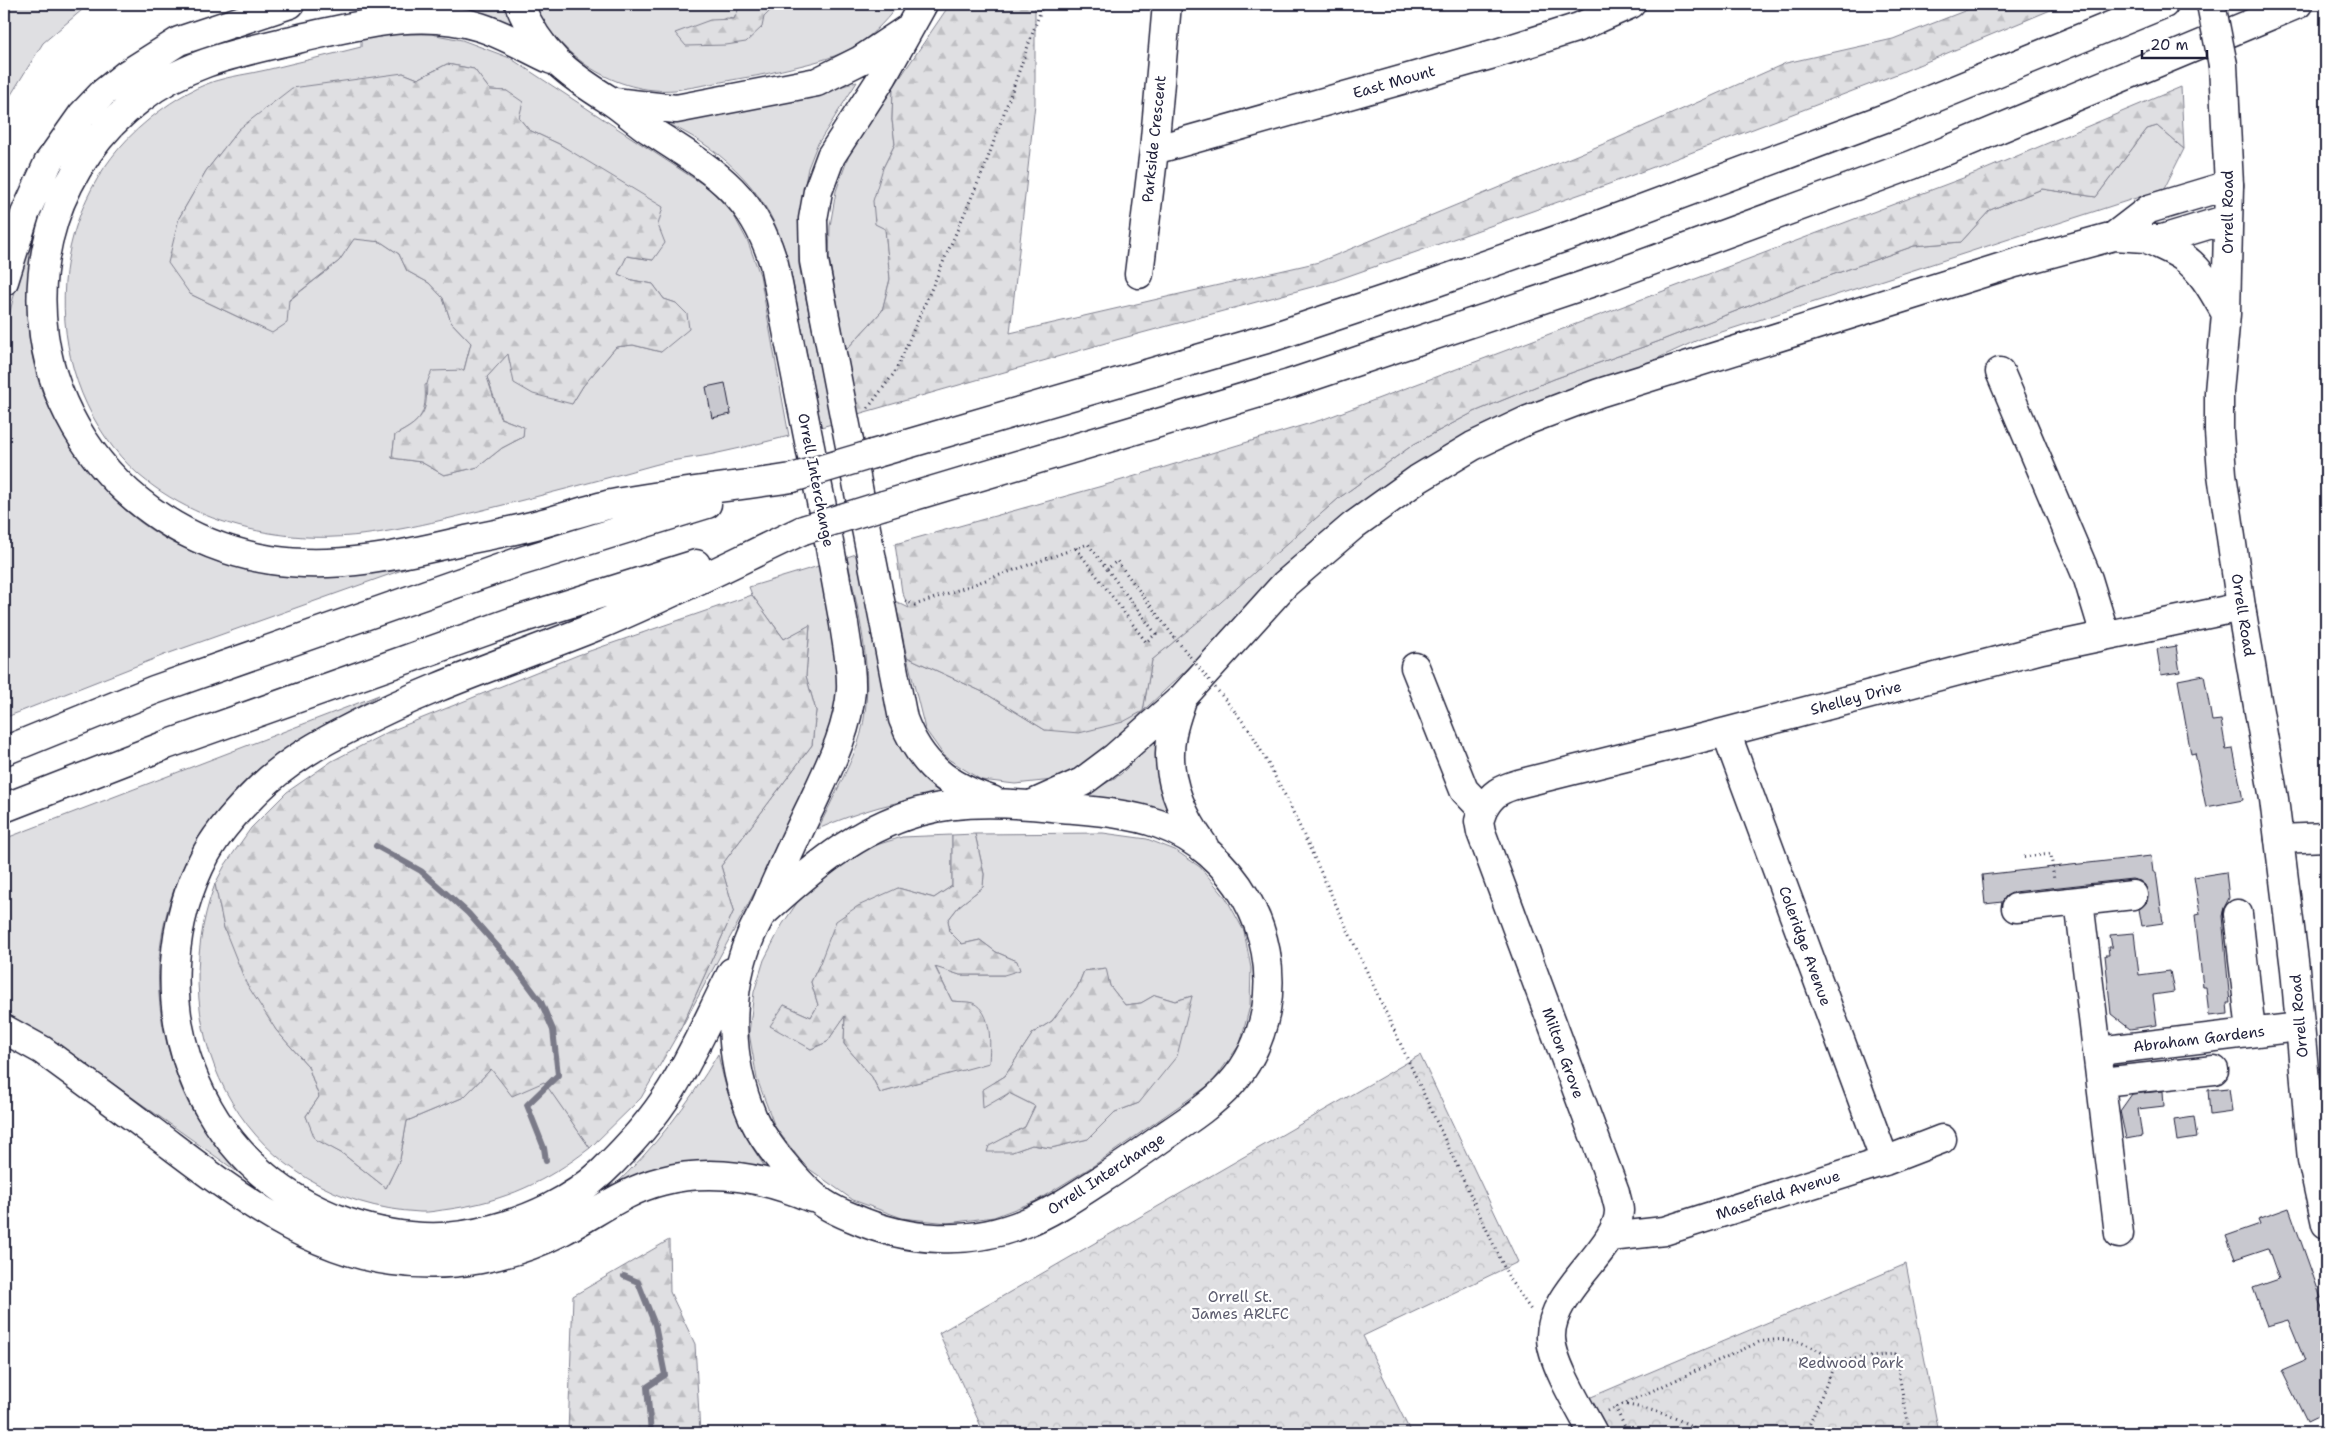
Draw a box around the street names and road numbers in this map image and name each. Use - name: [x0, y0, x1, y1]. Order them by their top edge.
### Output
- street label: East Mount: [1350, 61, 1438, 103]
- street label: Parkside Crescent: [1137, 74, 1171, 204]
- street label: Orrell Road: [2218, 170, 2238, 254]
- street label: Orrell Interchange: [793, 411, 839, 549]
- street label: Orrell Road: [2227, 572, 2260, 658]
- street label: Shelley Drive: [1808, 676, 1904, 720]
- street label: Coleridge Avenue: [1774, 883, 1836, 1009]
- street label: Orrell Road: [2285, 973, 2313, 1059]
- street label: Milton Grove: [1537, 1005, 1589, 1101]
- street label: Abraham Gardens: [2132, 1021, 2266, 1057]
- street label: Orrell Interchange: [1043, 1129, 1169, 1219]
- street label: Masefield Avenue: [1713, 1166, 1843, 1224]

